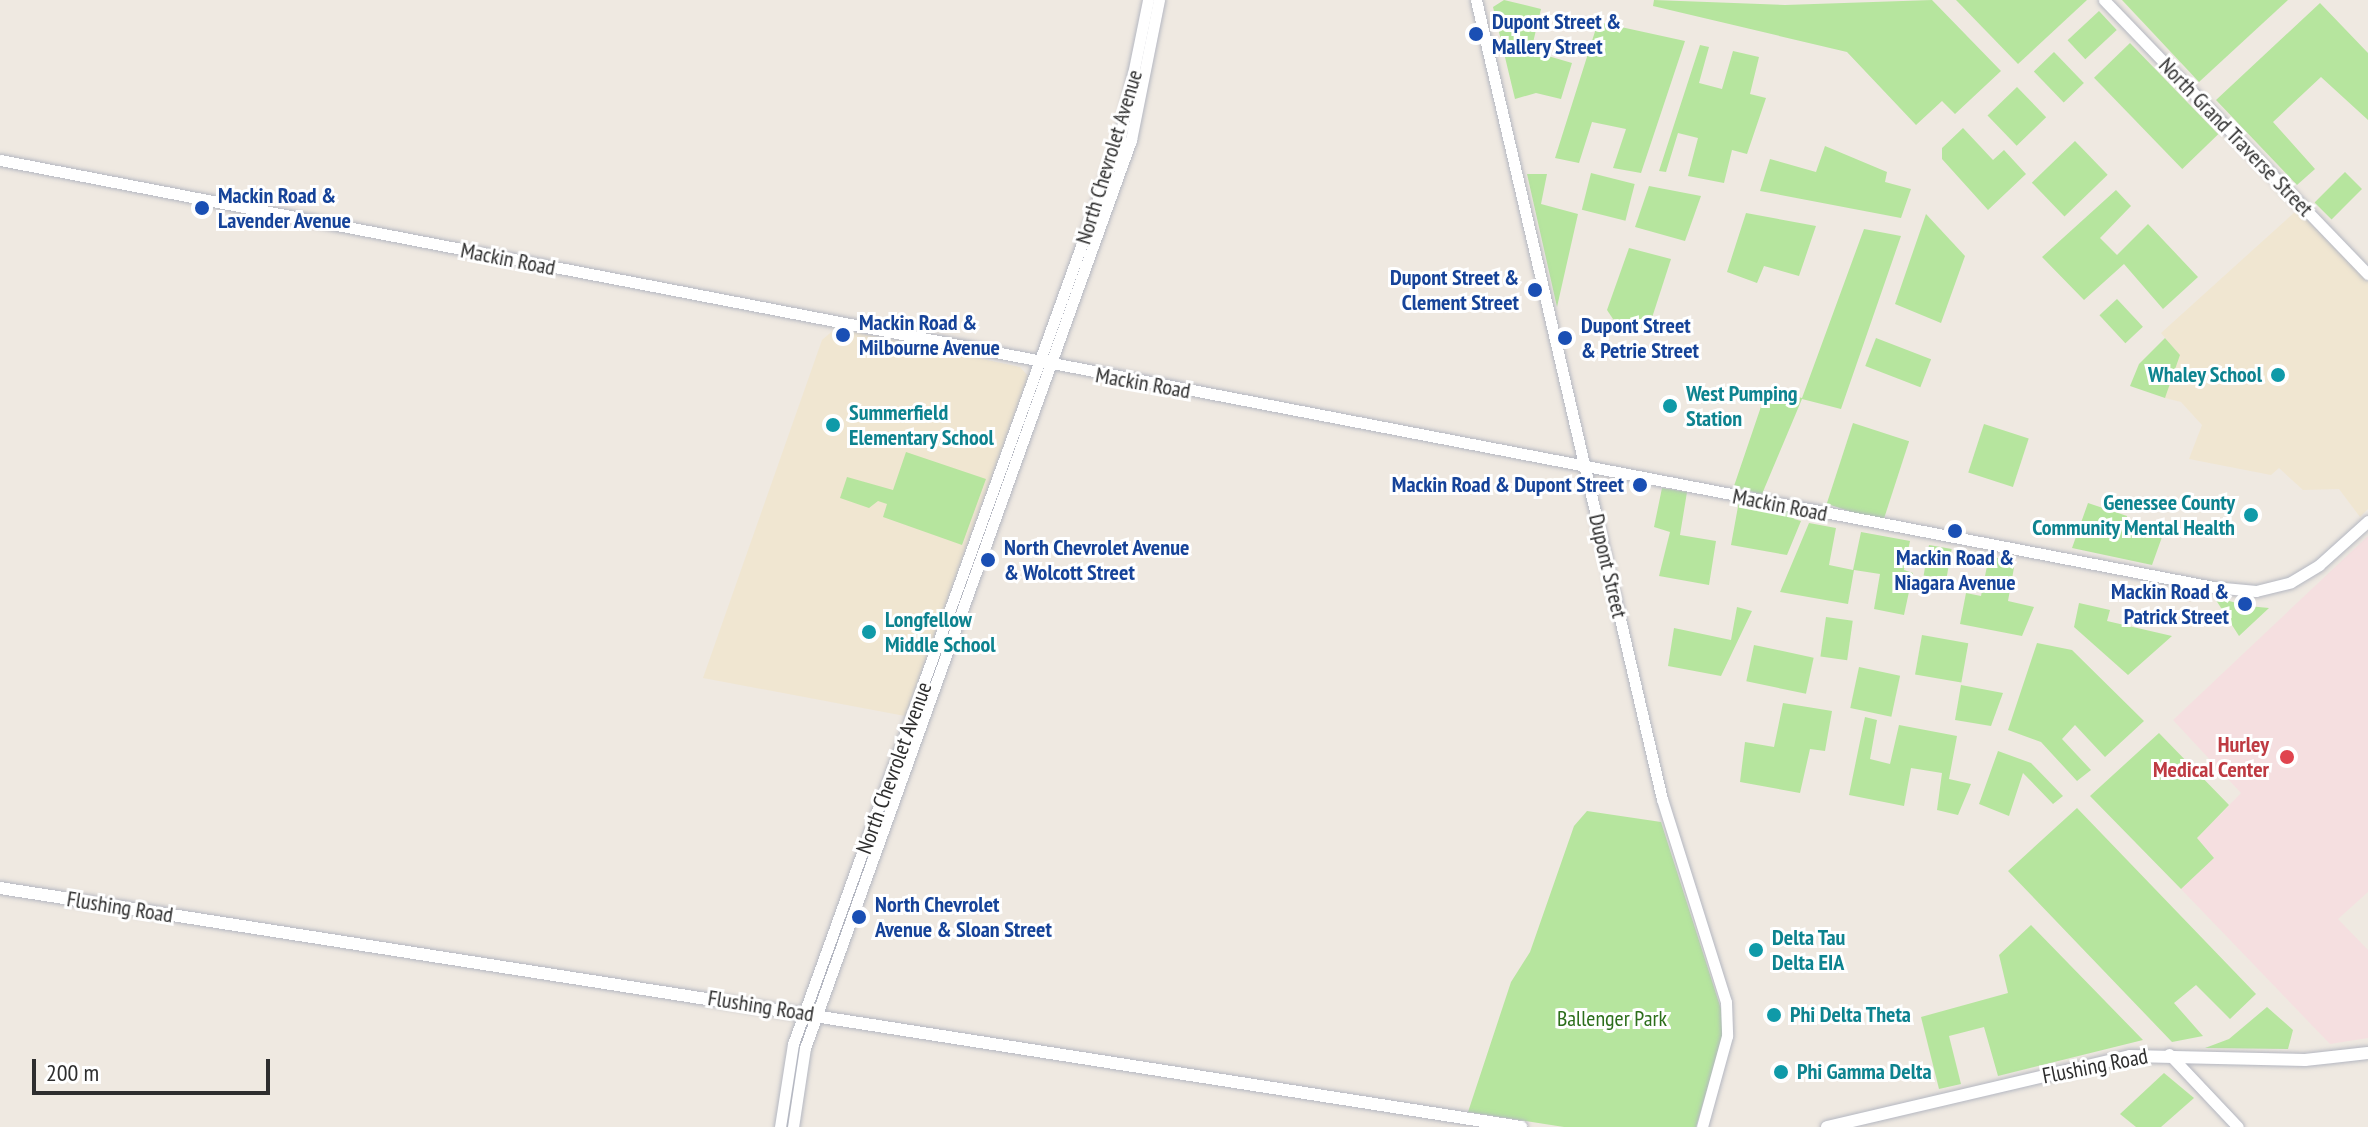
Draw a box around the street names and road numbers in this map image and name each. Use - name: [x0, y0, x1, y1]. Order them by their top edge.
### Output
- street label: North Grand Traverse Street: [2153, 52, 2319, 222]
- street label: North Chevrolet Avenue: [1070, 66, 1148, 248]
- street label: Mackin Road: [458, 237, 558, 281]
- street label: Mackin Road: [1094, 362, 1192, 404]
- street label: Mackin Road: [1730, 483, 1830, 527]
- street label: Dupont Street: [1583, 511, 1633, 621]
- street label: North Chevrolet Avenue: [851, 678, 937, 858]
- street label: Flushing Road: [65, 886, 175, 928]
- street label: Flushing Road: [706, 985, 816, 1027]
- street label: Flushing Road: [2040, 1043, 2150, 1089]

